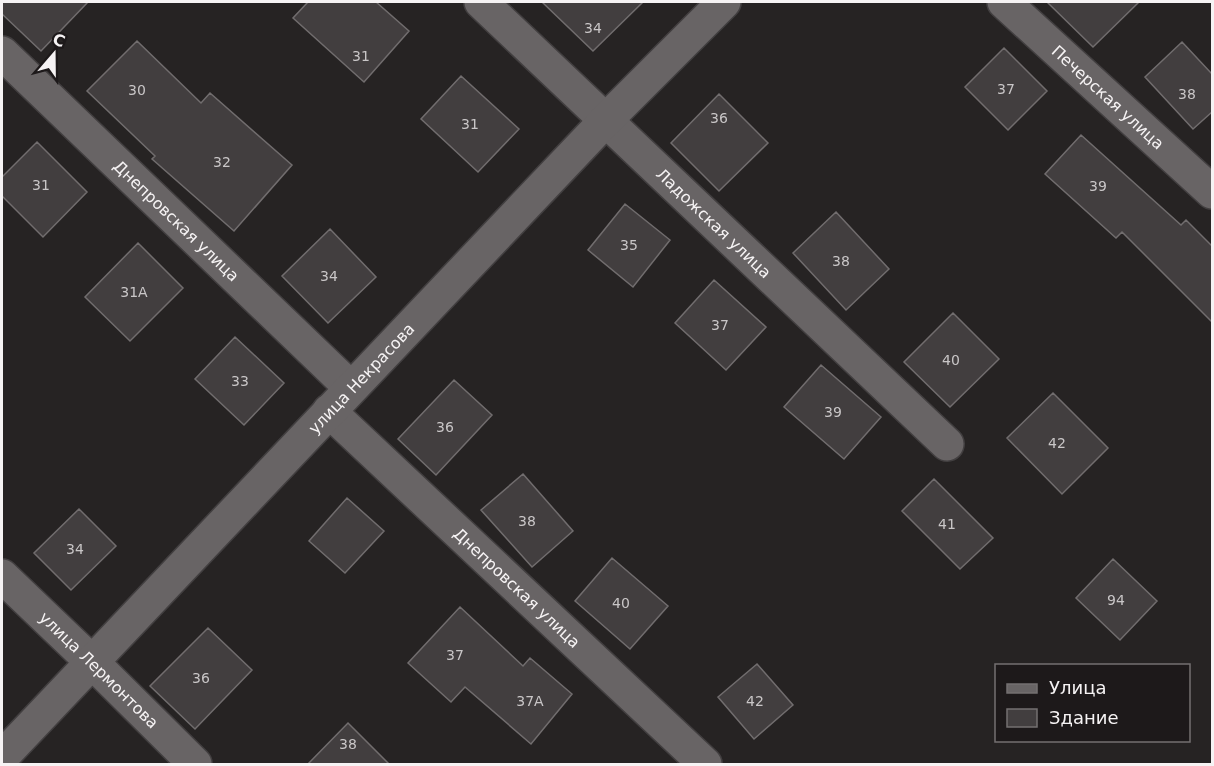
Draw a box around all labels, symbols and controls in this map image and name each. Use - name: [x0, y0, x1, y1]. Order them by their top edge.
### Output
- house number: 34: [584, 20, 602, 36]
- north arrow: [24, 24, 84, 84]
- text: С: [50, 29, 68, 51]
- street label: Печерская улица: [1048, 41, 1168, 153]
- house number: 31: [352, 48, 370, 64]
- house number: 37: [997, 81, 1015, 97]
- house number: 30: [128, 82, 146, 98]
- house number: 38: [1178, 86, 1196, 102]
- house number: 36: [710, 110, 728, 126]
- house number: 31: [461, 116, 479, 132]
- house number: 32: [213, 154, 231, 170]
- street label: Днепровская улица: [110, 156, 243, 285]
- street label: Ладожская улица: [653, 164, 775, 282]
- house number: 31: [32, 177, 50, 193]
- house number: 39: [1089, 178, 1107, 194]
- house number: 35: [620, 237, 638, 253]
- house number: 38: [832, 253, 850, 269]
- house number: 34: [320, 268, 338, 284]
- house number: 31А: [120, 284, 148, 300]
- house number: 37: [711, 317, 729, 333]
- street label: улица Некрасова: [304, 319, 418, 437]
- house number: 40: [942, 352, 960, 368]
- house number: 33: [231, 373, 249, 389]
- house number: 39: [824, 404, 842, 420]
- house number: 36: [436, 419, 454, 435]
- house number: 42: [1048, 435, 1066, 451]
- house number: 38: [518, 513, 536, 529]
- house number: 41: [938, 516, 956, 532]
- street label: Днепровская улица: [450, 524, 584, 651]
- house number: 34: [66, 541, 84, 557]
- house number: 94: [1107, 592, 1125, 608]
- house number: 40: [612, 595, 630, 611]
- street label: улица Лермонтова: [36, 608, 163, 732]
- house number: 37: [446, 647, 464, 663]
- legend: [995, 664, 1190, 742]
- house number: 36: [192, 670, 210, 686]
- text: Улица: [1049, 677, 1106, 698]
- house number: 37А: [516, 693, 544, 709]
- house number: 42: [746, 693, 764, 709]
- text: Здание: [1049, 707, 1119, 728]
- house number: 38: [339, 736, 357, 752]

